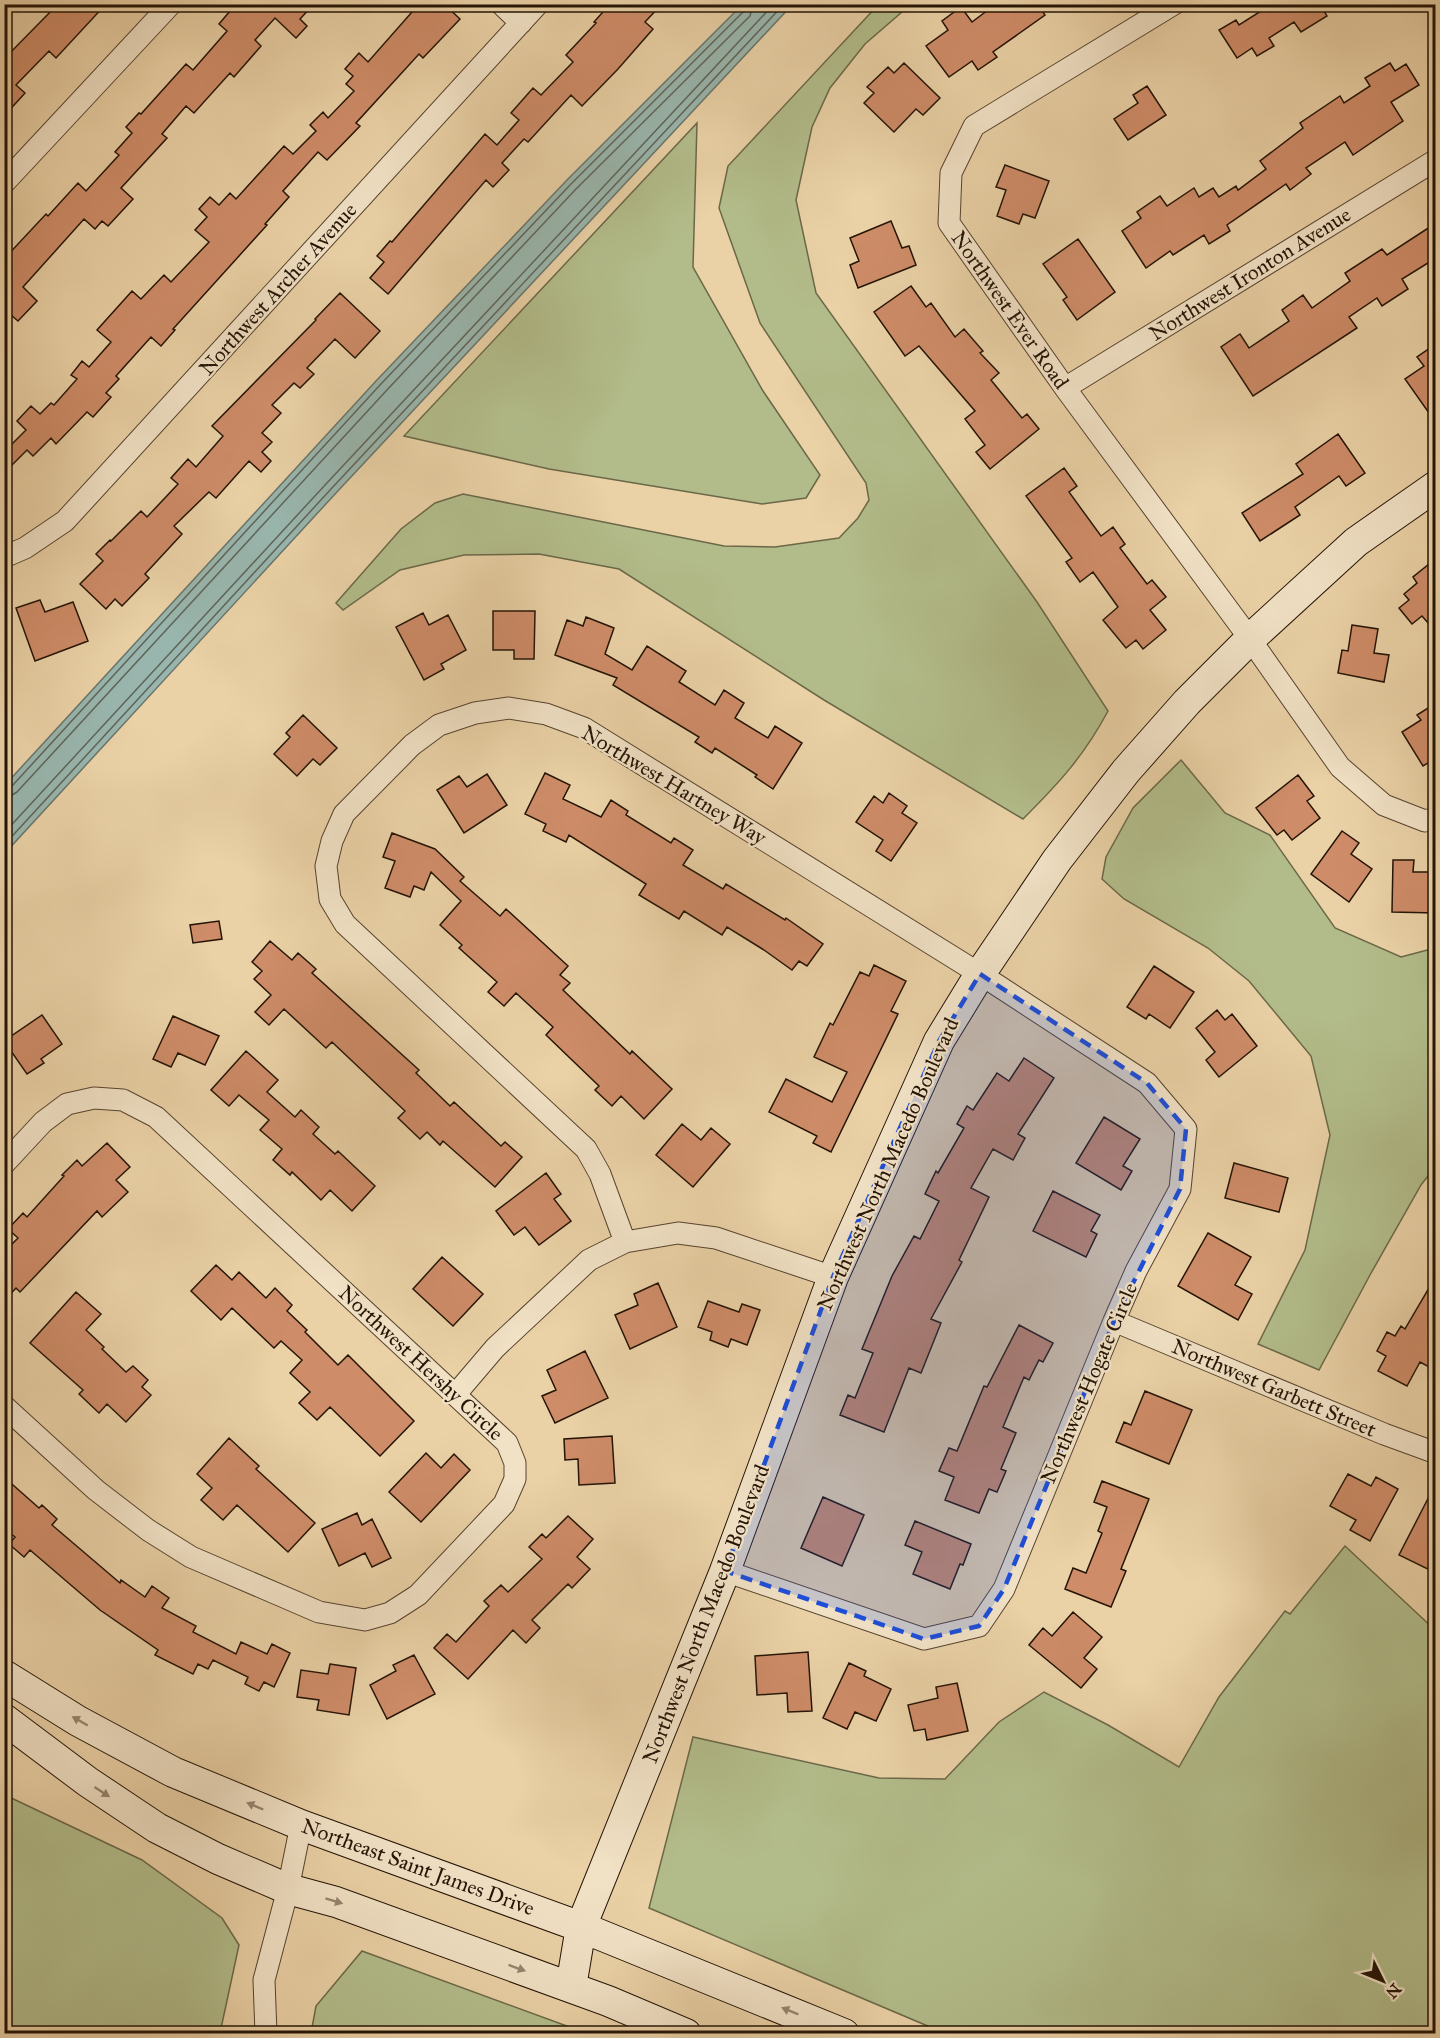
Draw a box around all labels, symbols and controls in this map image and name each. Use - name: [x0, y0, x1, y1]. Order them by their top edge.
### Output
- street label: Northwest Archer Avenue: [194, 197, 363, 381]
- street label: Northwest Ironton Avenue: [1144, 201, 1356, 347]
- street label: Northwest Ever Road: [946, 226, 1075, 394]
- street label: Northwest Hartney Way: [577, 720, 772, 851]
- street label: Northwest North Macedo Boulevard: [812, 1013, 965, 1314]
- street label: Northwest Hogate Circle: [1035, 1278, 1143, 1487]
- street label: Northwest Hershy Circle: [333, 1280, 509, 1446]
- street label: Northwest Garbett Street: [1168, 1333, 1381, 1443]
- street label: Northwest North Macedo Boulevard: [637, 1461, 775, 1767]
- one-way arrow: [72, 1716, 88, 1727]
- one-way arrow: [94, 1786, 110, 1797]
- one-way arrow: [246, 1801, 264, 1810]
- street label: Northeast Saint James Drive: [298, 1813, 538, 1921]
- one-way arrow: [325, 1897, 343, 1906]
- north arrow: [1353, 1951, 1413, 2011]
- one-way arrow: [508, 1963, 526, 1973]
- text: N: [1382, 1979, 1405, 2003]
- one-way arrow: [781, 2006, 799, 2016]

